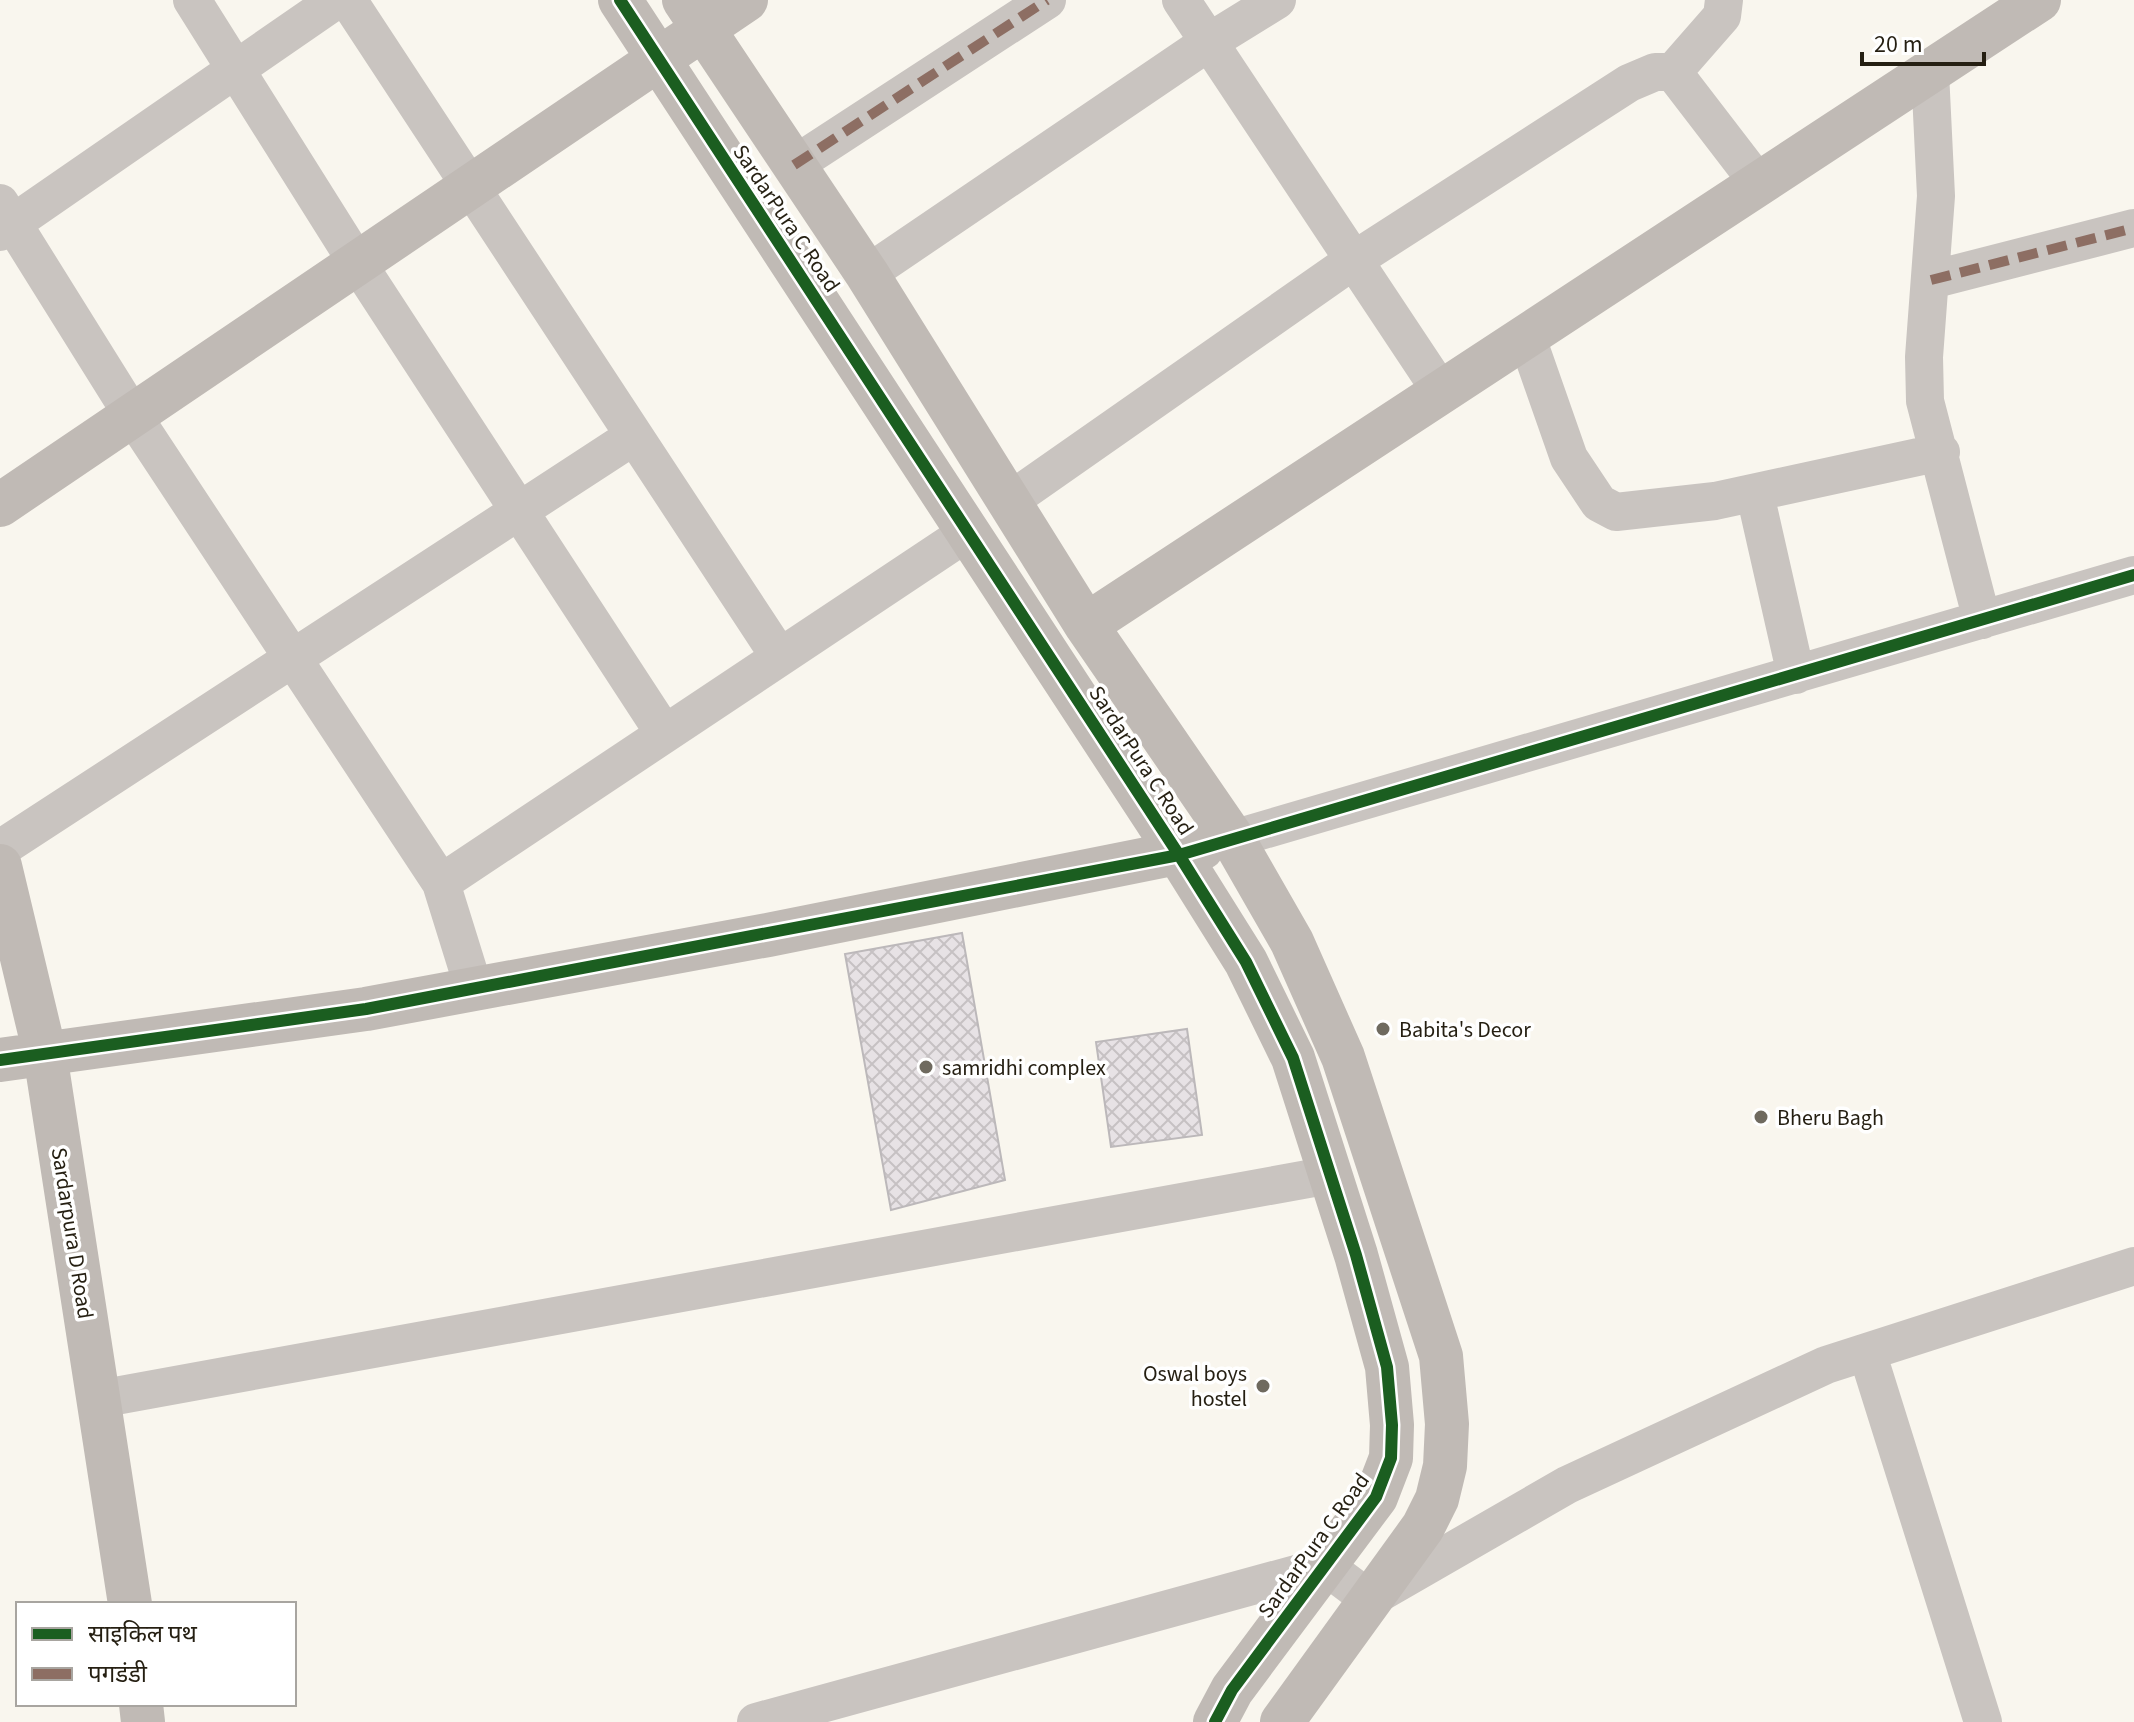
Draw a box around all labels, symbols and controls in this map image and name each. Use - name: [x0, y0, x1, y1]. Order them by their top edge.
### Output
- scale bar: [1862, 16, 1984, 66]
- text: 20 m: [1874, 27, 1923, 62]
- street label: SardarPura C Road: [725, 138, 848, 299]
- street label: SardarPura C Road: [1081, 680, 1202, 842]
- place label: Babita's Decor: [1399, 1014, 1531, 1046]
- marker: Babita's Decor: [1374, 1020, 1392, 1038]
- place label: samridhi complex: [942, 1052, 1106, 1084]
- marker: samridhi complex: [917, 1058, 935, 1076]
- place label: Bheru Bagh: [1777, 1102, 1884, 1134]
- marker: Bheru Bagh: [1752, 1108, 1770, 1126]
- street label: Sardarpura D Road: [43, 1145, 101, 1321]
- place label: Oswal boys hostel: [1143, 1358, 1247, 1415]
- marker: Oswal boys hostel: [1254, 1377, 1272, 1395]
- street label: SardarPura C Road: [1250, 1466, 1377, 1625]
- legend: [16, 1602, 296, 1706]
- text: साइकिल पथ: [88, 1617, 198, 1652]
- text: पगडंडी: [88, 1657, 148, 1692]

